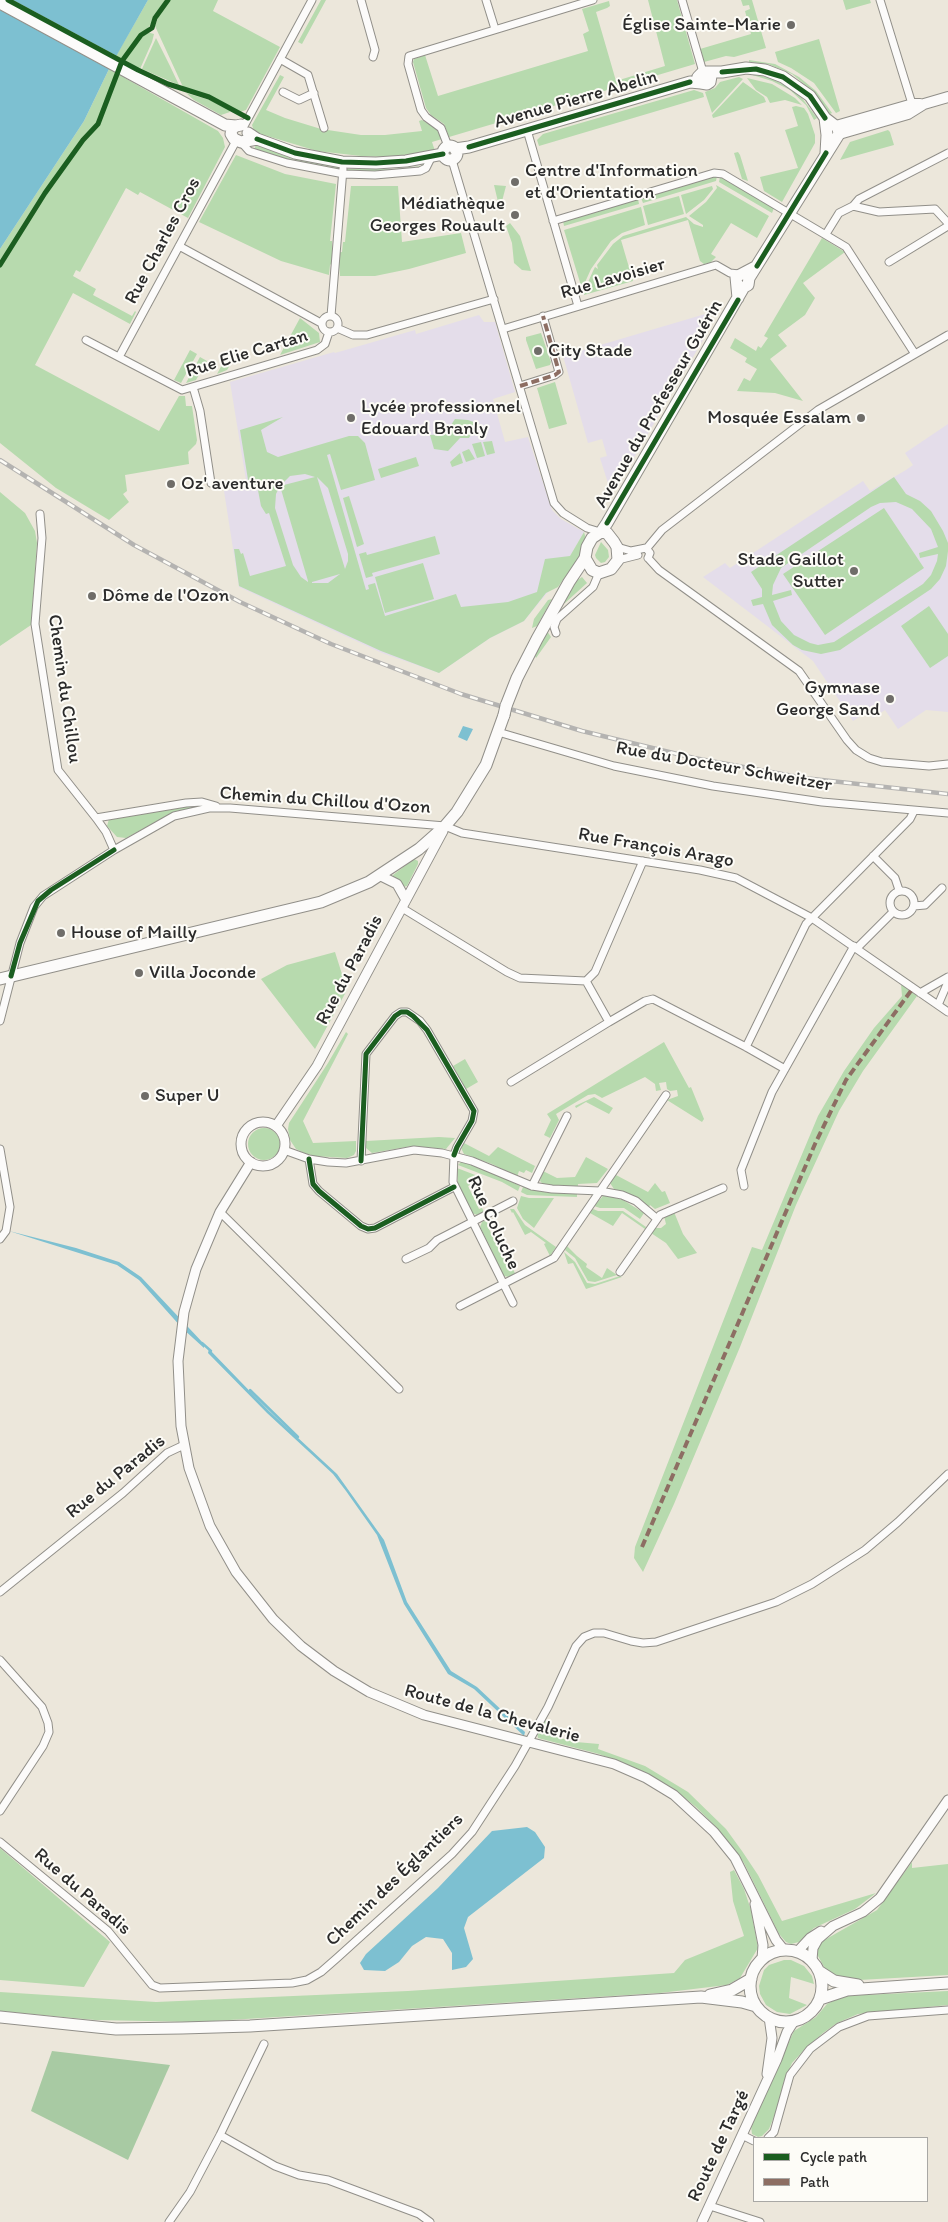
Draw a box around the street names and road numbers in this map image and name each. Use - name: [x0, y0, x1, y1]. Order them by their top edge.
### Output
- street label: Avenue Pierre Abelin: [492, 66, 660, 134]
- street label: Rue Charles Cros: [120, 174, 206, 308]
- street label: Rue Lavoisier: [558, 253, 668, 305]
- street label: Avenue du Professeur Guérin: [590, 296, 728, 512]
- street label: Rue Elie Cartan: [183, 325, 311, 383]
- street label: Chemin du Chillou: [42, 613, 86, 765]
- street label: Rue du Docteur Schweitzer: [614, 737, 834, 797]
- street label: Chemin du Chillou d'Ozon: [219, 782, 431, 820]
- street label: Rue François Arago: [576, 823, 736, 873]
- street label: Rue du Paradis: [312, 911, 388, 1029]
- street label: Rue Coluche: [461, 1172, 525, 1274]
- street label: Rue du Paradis: [62, 1430, 170, 1524]
- street label: Route de la Chevalerie: [402, 1680, 582, 1748]
- street label: Chemin des Églantiers: [322, 1809, 468, 1951]
- street label: Rue du Paradis: [29, 1844, 135, 1940]
- street label: Route de Targé: [683, 2086, 755, 2206]

